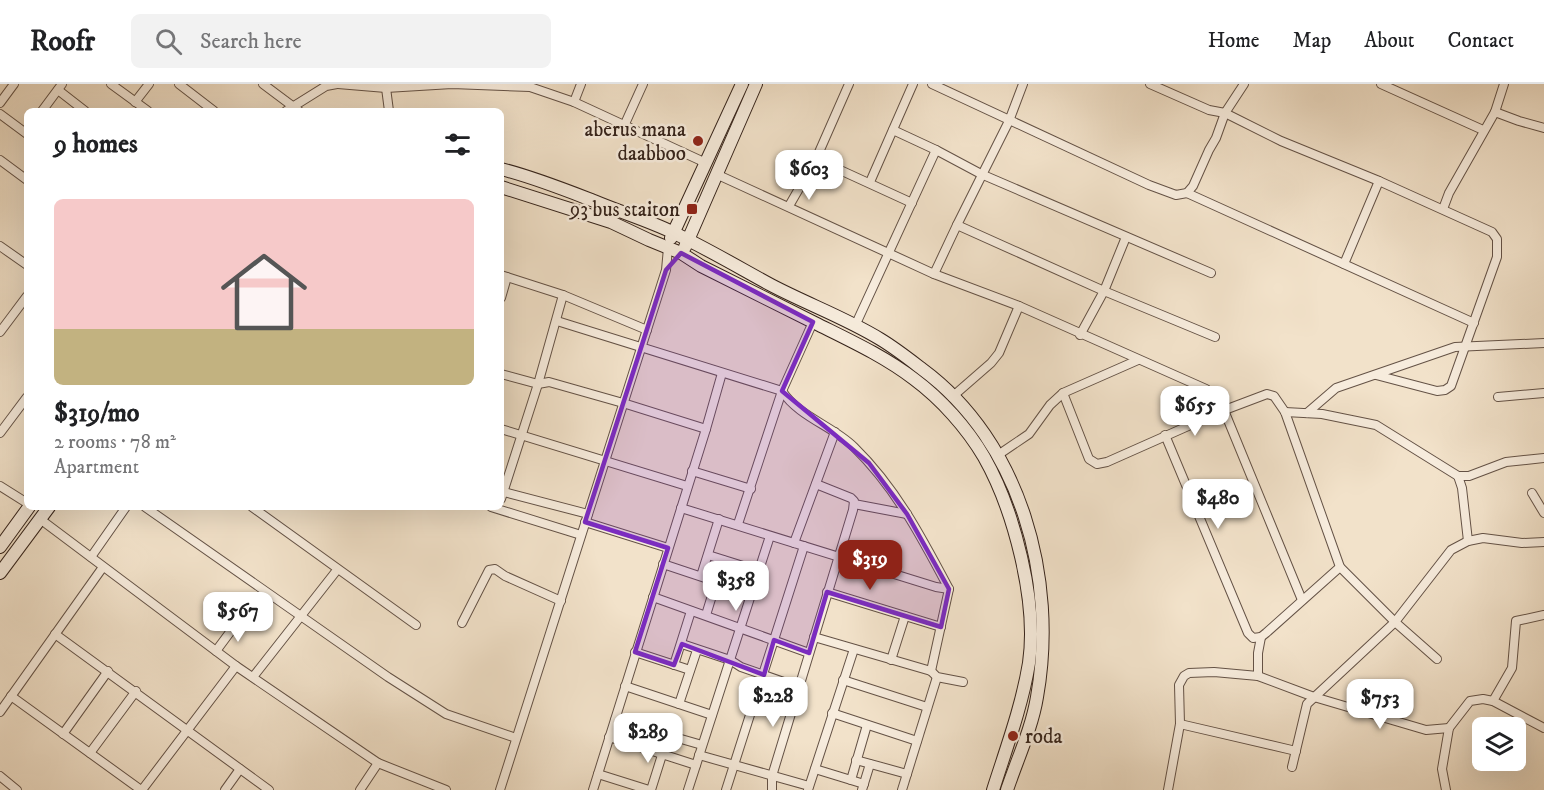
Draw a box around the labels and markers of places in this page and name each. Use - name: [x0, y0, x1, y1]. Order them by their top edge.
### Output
- place label: aberus mana daabboo: [584, 117, 686, 167]
- marker: aberus mana daabboo: [691, 134, 705, 148]
- pin: $603: [773, 150, 845, 201]
- place label: 93 bus staiton: [569, 197, 680, 223]
- marker: 93 bus staiton: [685, 202, 699, 216]
- pin: $655: [1159, 386, 1231, 437]
- pin: $480: [1182, 479, 1254, 530]
- pin: $319: [834, 540, 906, 591]
- pin: $358: [700, 561, 772, 612]
- pin: $567: [202, 592, 274, 643]
- pin: $228: [737, 677, 809, 728]
- pin: $753: [1344, 679, 1416, 730]
- pin: $289: [612, 713, 684, 764]
- place label: roda: [1025, 724, 1063, 750]
- marker: roda: [1006, 729, 1020, 743]

